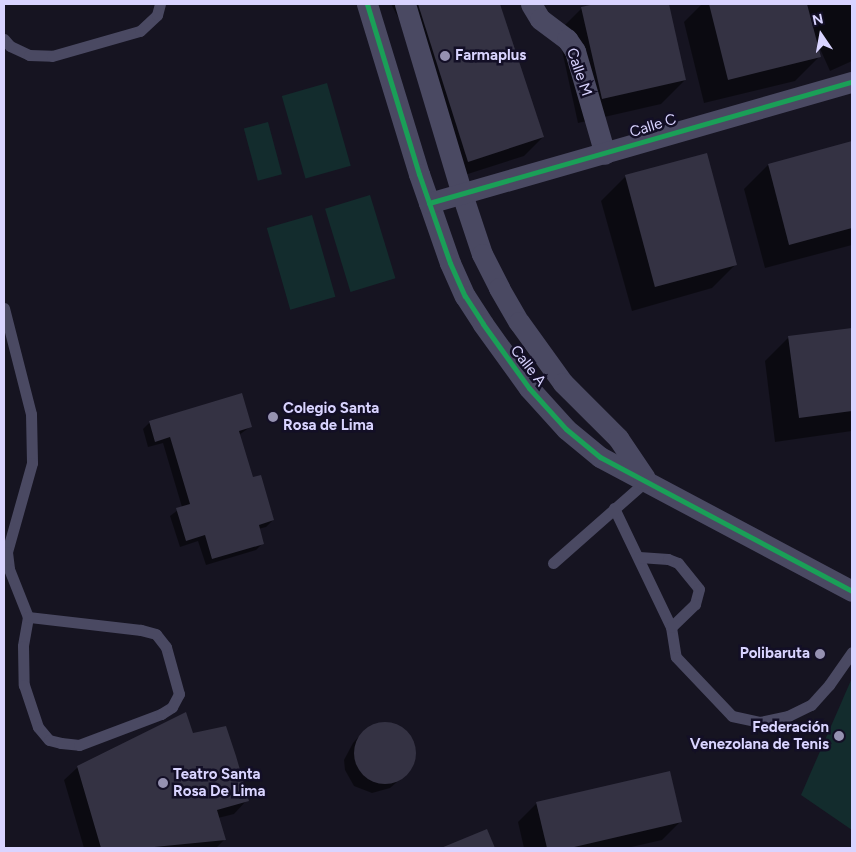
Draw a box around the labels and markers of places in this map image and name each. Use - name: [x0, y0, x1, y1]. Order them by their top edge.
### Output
- place label: Farmaplus: [455, 47, 526, 65]
- marker: Farmaplus: [439, 50, 451, 62]
- place label: Colegio Santa Rosa de Lima: [283, 399, 379, 434]
- marker: Colegio Santa Rosa de Lima: [267, 411, 279, 423]
- place label: Polibaruta: [740, 645, 810, 663]
- marker: Polibaruta: [814, 648, 826, 660]
- place label: Federación Venezolana de Tenis: [690, 718, 829, 753]
- marker: Federación Venezolana de Tenis: [833, 730, 845, 742]
- place label: Teatro Santa Rosa De Lima: [173, 765, 265, 800]
- marker: Teatro Santa Rosa De Lima: [157, 777, 169, 789]

